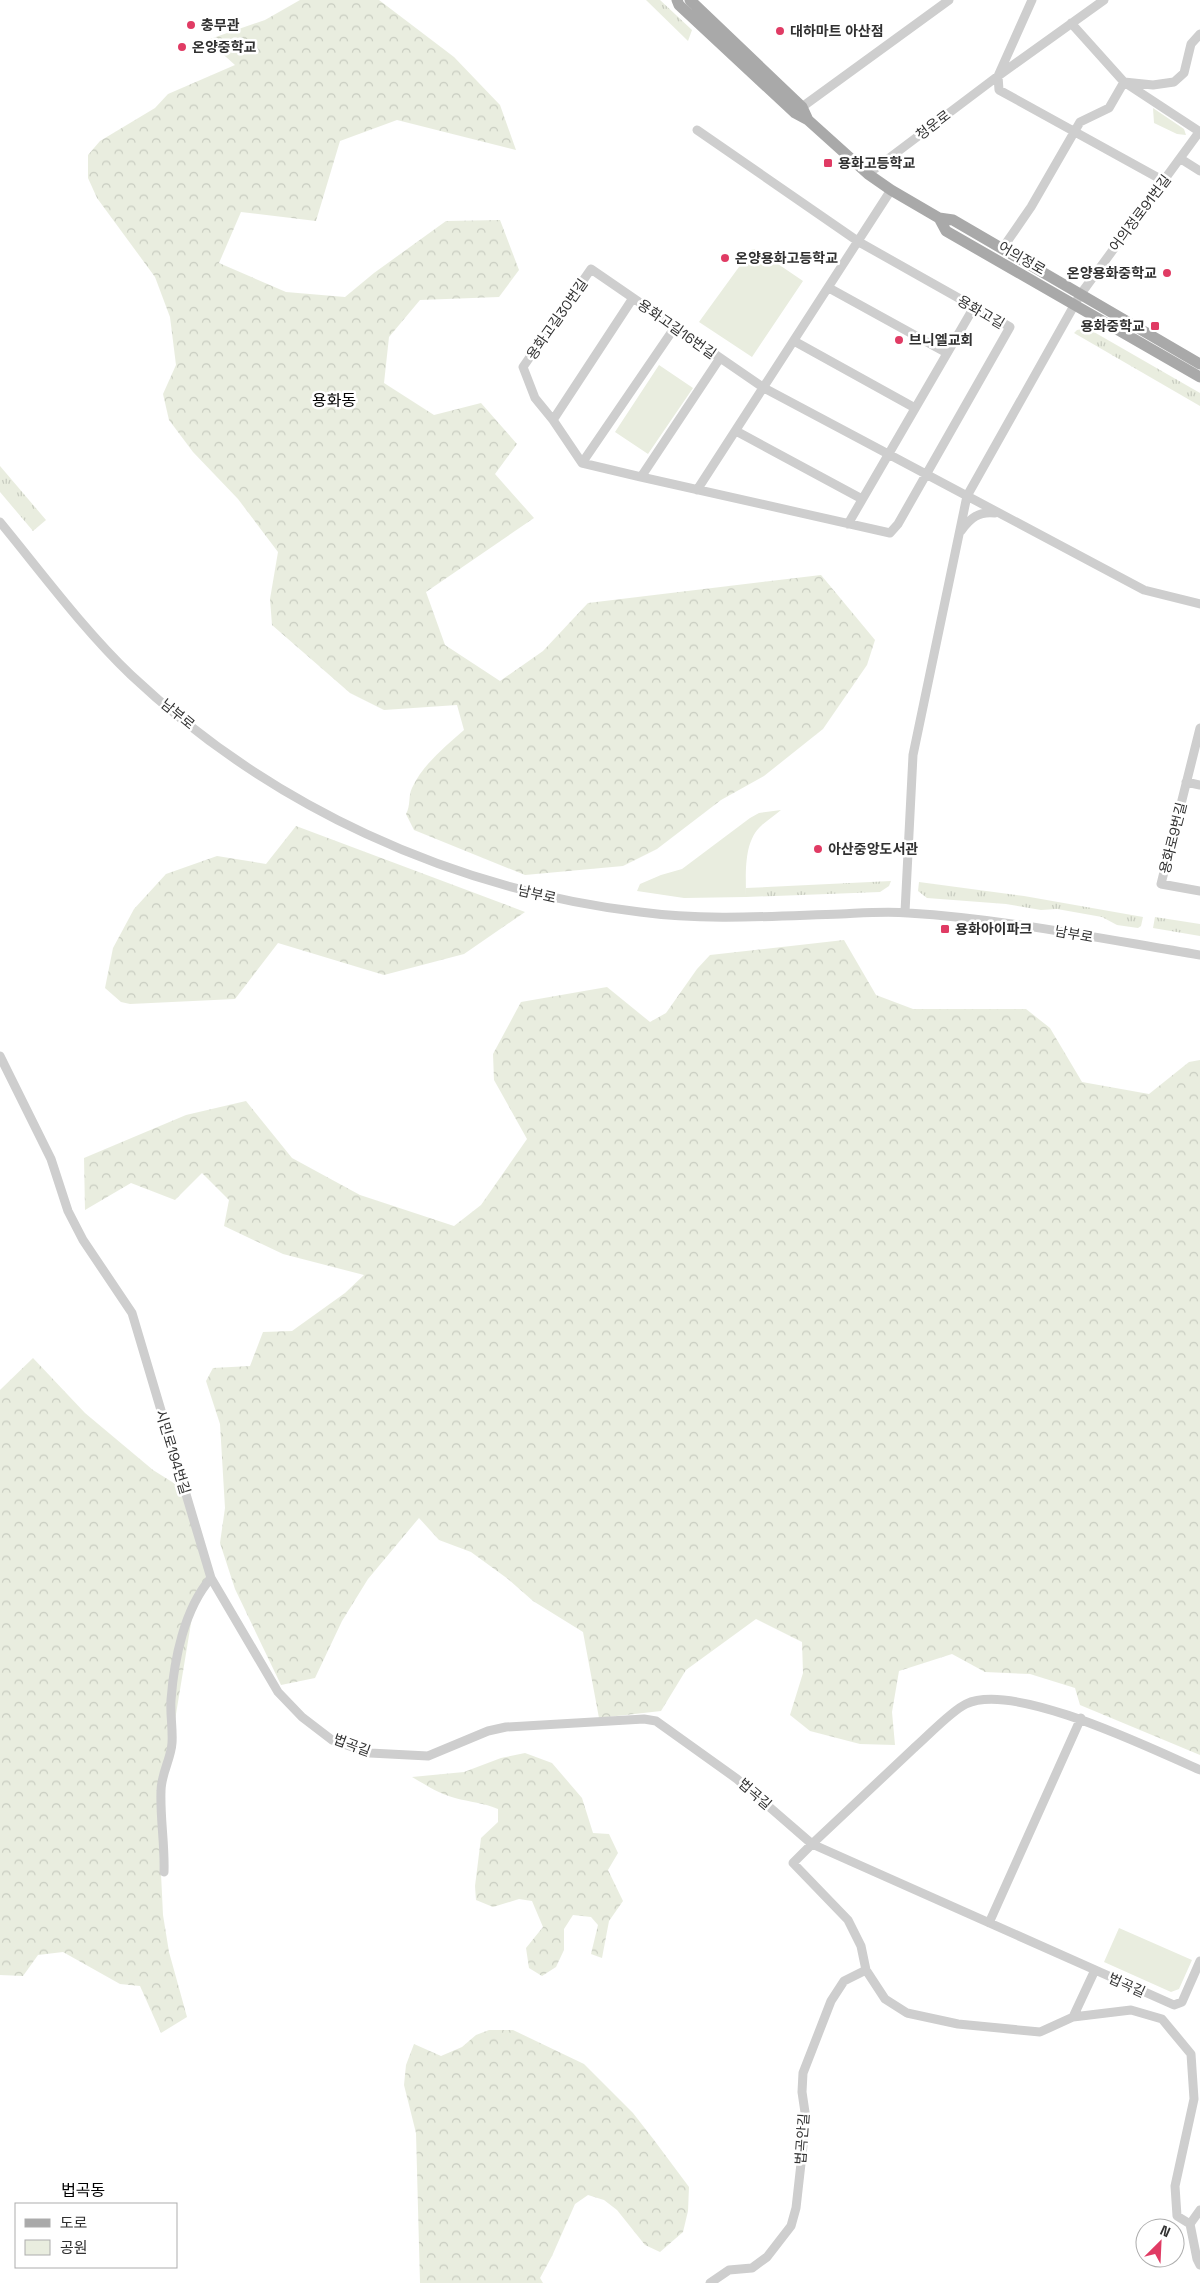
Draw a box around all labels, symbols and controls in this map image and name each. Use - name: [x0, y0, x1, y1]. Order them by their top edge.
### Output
- place label: 충무관: [201, 16, 240, 34]
- marker: 충무관: [185, 19, 197, 31]
- place label: 대하마트 아산점: [790, 22, 884, 40]
- marker: 대하마트 아산점: [774, 25, 786, 37]
- place label: 온양중학교: [192, 38, 257, 56]
- marker: 온양중학교: [176, 41, 188, 53]
- street label: 청운로: [912, 106, 954, 144]
- place label: 용화고등학교: [838, 154, 915, 172]
- marker: 용화고등학교: [822, 157, 834, 169]
- street label: 어의정로91번길: [1105, 171, 1175, 255]
- street label: 어의정로: [995, 237, 1049, 279]
- place label: 온양용화고등학교: [735, 249, 838, 267]
- marker: 온양용화고등학교: [719, 252, 731, 264]
- place label: 온양용화중학교: [1067, 264, 1157, 282]
- marker: 온양용화중학교: [1161, 267, 1173, 279]
- street label: 용화고길30번길: [522, 275, 592, 363]
- street label: 용화고길: [954, 291, 1008, 333]
- street label: 용화고길16번길: [634, 295, 720, 363]
- place label: 용화중학교: [1081, 317, 1145, 335]
- marker: 용화중학교: [1149, 320, 1161, 332]
- place label: 브니엘교회: [909, 331, 973, 349]
- marker: 브니엘교회: [893, 334, 905, 346]
- district label: 용화동: [312, 390, 356, 411]
- street label: 남부로: [157, 695, 199, 733]
- street label: 용화로9번길: [1155, 800, 1191, 876]
- place label: 아산중앙도서관: [828, 840, 918, 858]
- marker: 아산중앙도서관: [812, 843, 824, 855]
- street label: 남부로: [516, 881, 558, 907]
- place label: 용화아이파크: [955, 920, 1032, 938]
- street label: 남부로: [1053, 922, 1095, 946]
- marker: 용화아이파크: [939, 923, 951, 935]
- street label: 시민로194번길: [152, 1407, 194, 1497]
- street label: 법곡길: [331, 1730, 373, 1760]
- street label: 법곡길: [735, 1775, 775, 1813]
- street label: 법곡길: [1106, 1969, 1148, 2001]
- street label: 법곡안길: [791, 2113, 813, 2165]
- district label: 법곡동: [61, 2180, 105, 2201]
- legend: [15, 2203, 178, 2268]
- text: 도로: [60, 2213, 88, 2232]
- north arrow: [1135, 2218, 1185, 2268]
- text: N: [1157, 2221, 1173, 2241]
- text: 공원: [60, 2238, 88, 2257]

